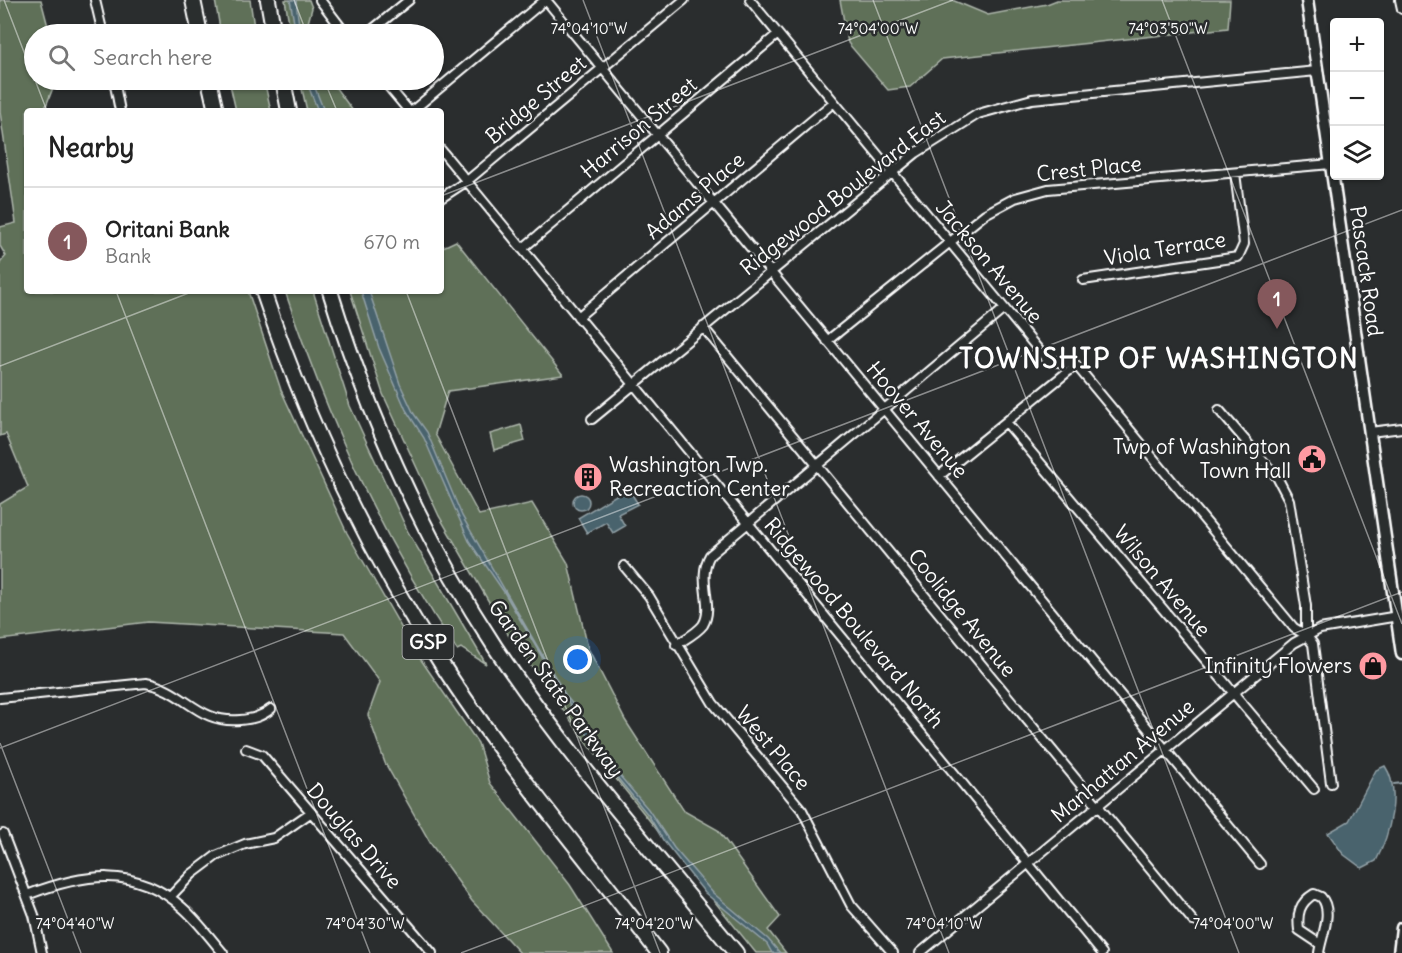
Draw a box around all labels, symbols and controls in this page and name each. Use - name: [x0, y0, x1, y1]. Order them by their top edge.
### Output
- map controls: [1330, 18, 1384, 180]
- button: +: [1330, 18, 1384, 72]
- text: 74°04'10"W: [551, 19, 628, 38]
- text: 74°04'00"W: [838, 19, 919, 38]
- text: 74°03'50"W: [1128, 19, 1208, 38]
- search box: [24, 24, 444, 90]
- icon: search: [45, 41, 78, 74]
- text: Search here: [93, 43, 212, 71]
- street label: Bridge Street: [480, 50, 592, 150]
- street label: Harrison Street: [575, 71, 702, 184]
- button: −: [1330, 72, 1384, 126]
- street label: Ridgewood Boulevard East: [735, 104, 951, 281]
- button: layers: [1330, 126, 1384, 180]
- text: Nearby: [48, 131, 134, 164]
- street label: Adams Place: [639, 146, 750, 245]
- street label: Crest Place: [1035, 150, 1143, 187]
- street label: Jackson Avenue: [930, 194, 1049, 329]
- street label: Pascack Road: [1344, 204, 1389, 338]
- text: Oritani Bank: [105, 215, 230, 243]
- street label: Viola Terrace: [1102, 226, 1228, 271]
- text: 1: [64, 229, 71, 254]
- text: 670 m: [363, 229, 420, 254]
- text: Bank: [105, 243, 151, 268]
- pin: 1: [1258, 280, 1296, 329]
- district label: TOWNSHIP OF WASHINGTON: [959, 341, 1359, 375]
- street label: Hoover Avenue: [861, 356, 974, 484]
- place label: Twp of Washington Town Hall: [1113, 433, 1291, 484]
- public building icon: Twp of Washington Town Hall: [1296, 443, 1328, 475]
- place label: Washington Twp. Recreaction Center: [609, 451, 790, 502]
- building icon: Washington Twp. Recreaction Center: [572, 461, 604, 493]
- street label: Ridgewood Boulevard North: [758, 512, 950, 733]
- street label: Wilson Avenue: [1108, 519, 1217, 642]
- street label: Coolidge Avenue: [902, 543, 1022, 682]
- street label: Garden State Parkway: [483, 594, 630, 783]
- road number: GSP: [402, 625, 454, 659]
- your location: [563, 645, 592, 674]
- shop icon: Infinity Flowers: [1357, 650, 1389, 682]
- place label: Infinity Flowers: [1204, 652, 1352, 679]
- street label: Manhattan Avenue: [1045, 693, 1200, 828]
- street label: West Place: [730, 700, 817, 795]
- street label: Douglas Drive: [301, 777, 408, 894]
- text: 74°04'40"W: [36, 914, 115, 933]
- text: 74°04'30"W: [325, 914, 405, 933]
- text: 74°04'20"W: [615, 914, 694, 933]
- text: 74°04'10"W: [906, 914, 983, 933]
- text: 74°04'00"W: [1193, 914, 1274, 933]

